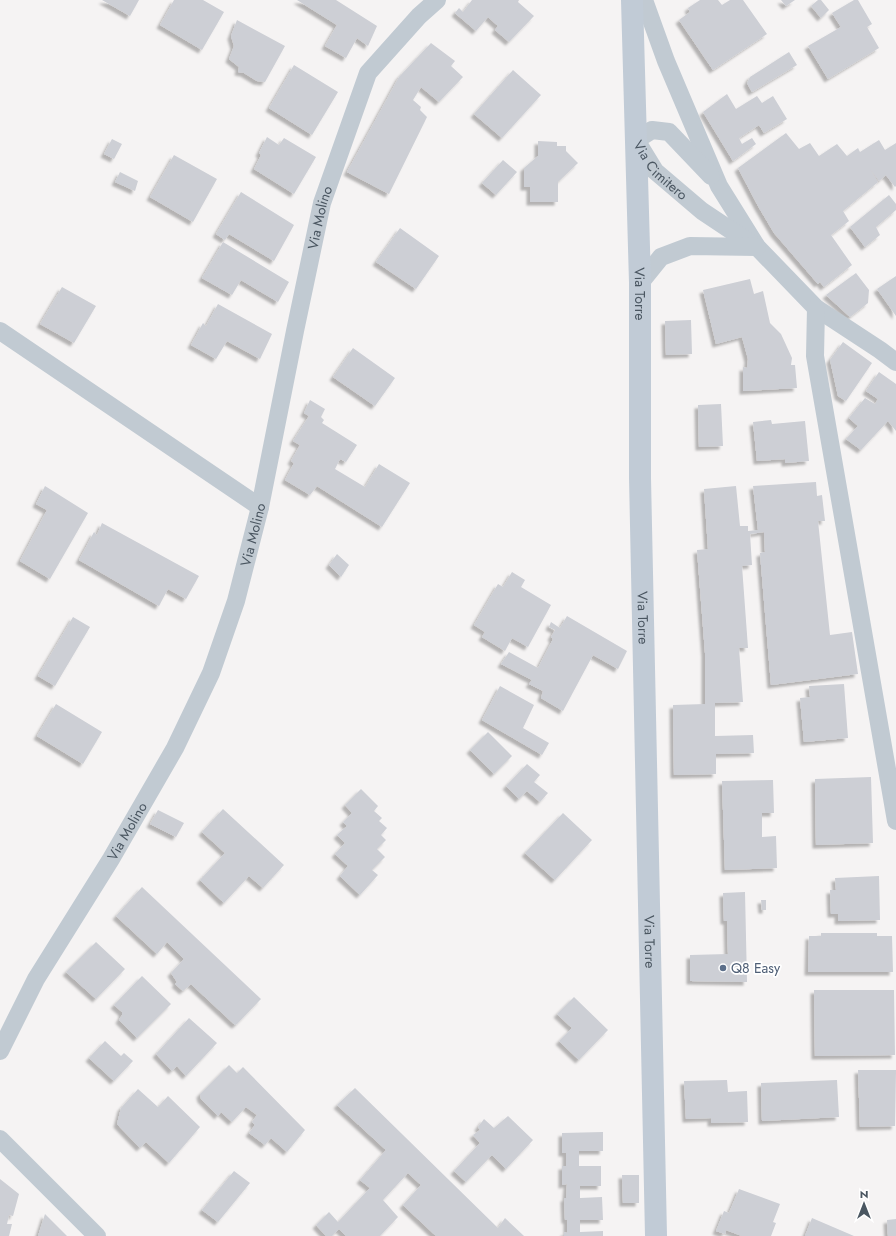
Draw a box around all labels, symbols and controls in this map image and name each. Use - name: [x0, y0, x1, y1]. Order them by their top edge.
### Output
- street label: Via Cimitero: [628, 136, 692, 205]
- street label: Via Molino: [302, 183, 337, 251]
- street label: Via Torre: [630, 267, 650, 321]
- street label: Via Molino: [235, 501, 271, 569]
- street label: Via Torre: [632, 591, 654, 645]
- street label: Via Molino: [102, 798, 152, 864]
- street label: Via Torre: [639, 915, 660, 969]
- place label: Q8 Easy: [731, 958, 781, 978]
- marker: Q8 Easy: [718, 963, 728, 973]
- north arrow: [844, 1184, 884, 1224]
- text: N: [860, 1186, 868, 1202]

